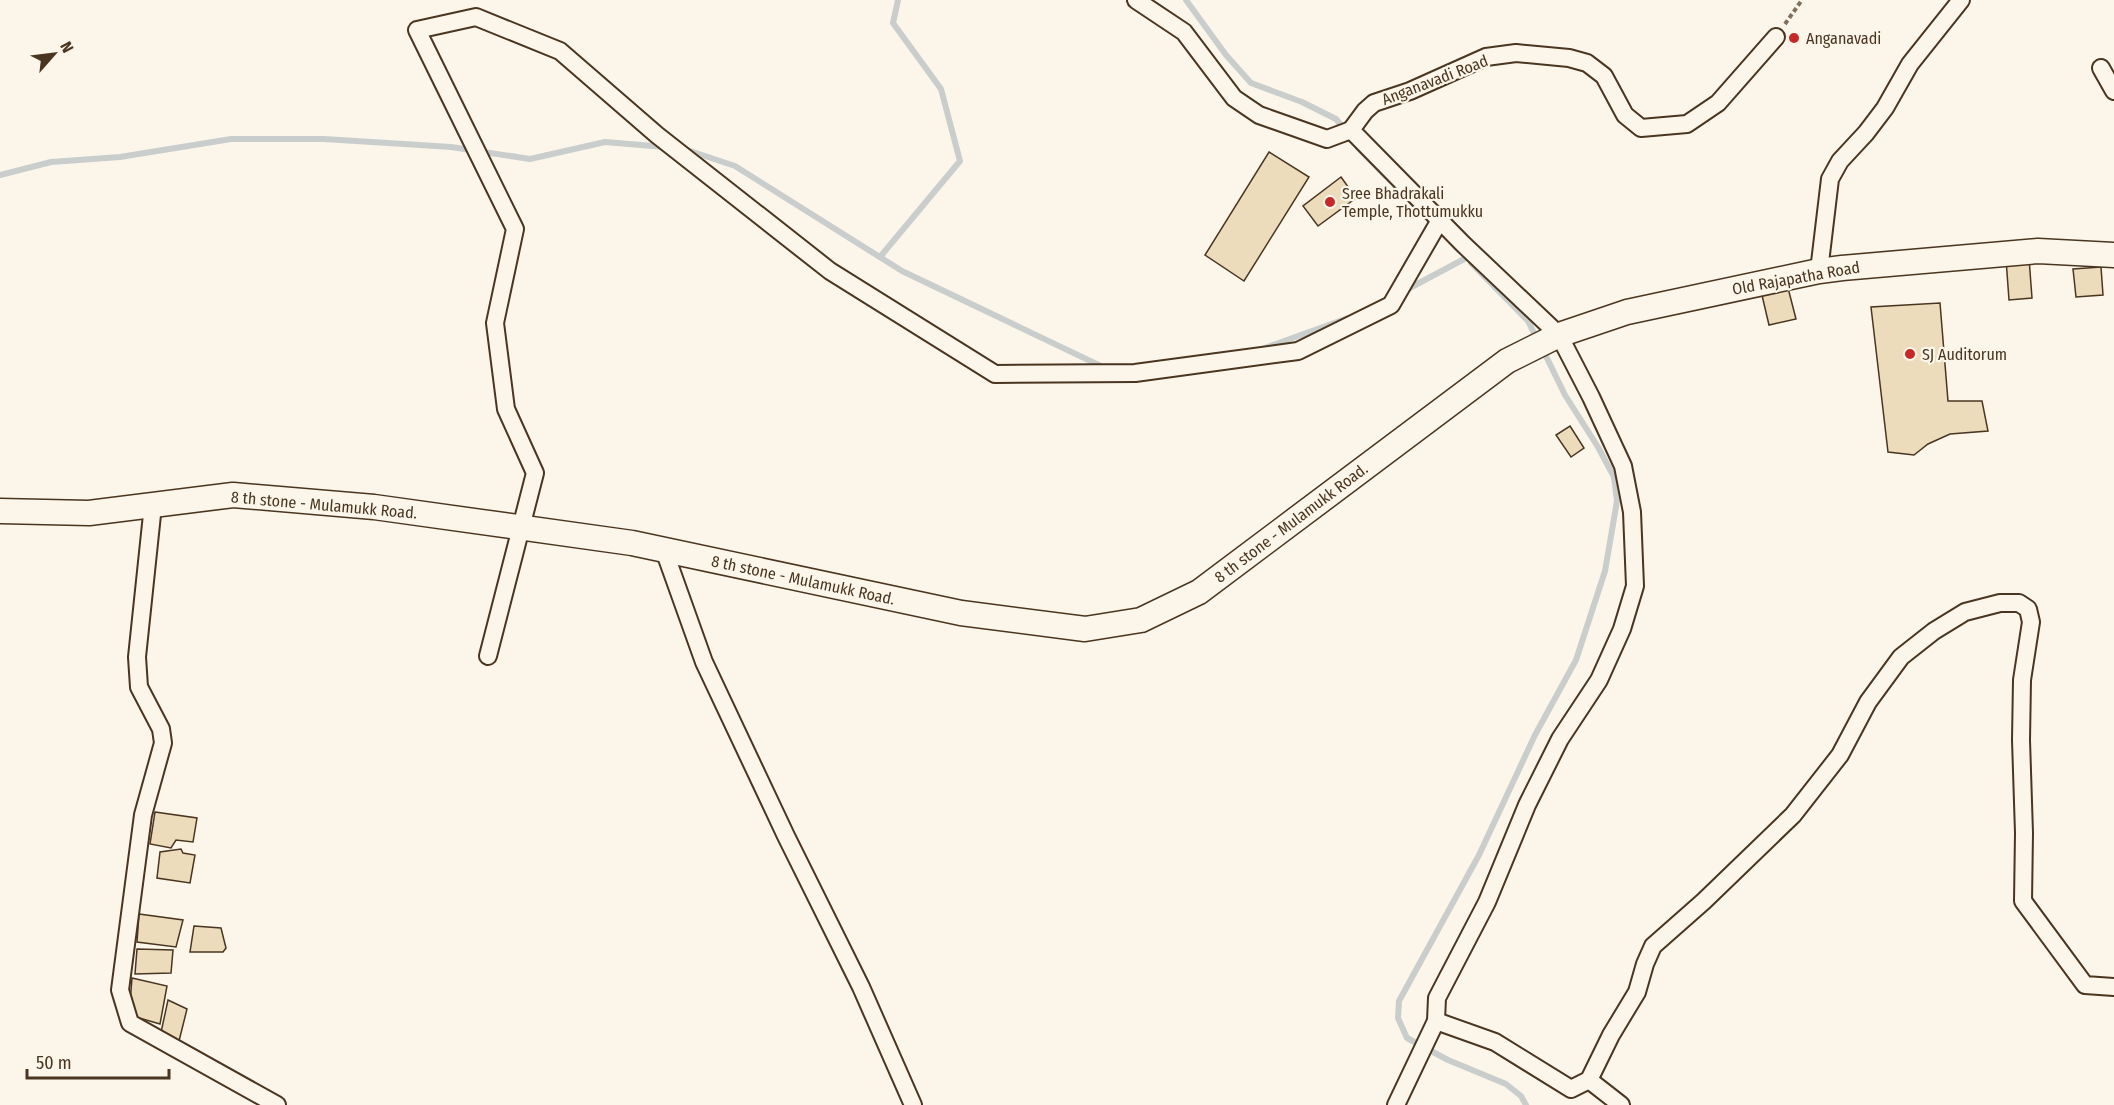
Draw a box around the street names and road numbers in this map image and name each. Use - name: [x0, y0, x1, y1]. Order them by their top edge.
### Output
- street label: Anganavadi Road: [1379, 51, 1491, 109]
- street label: Old Rajapatha Road: [1731, 257, 1861, 299]
- street label: 8 th stone - Mulamukk Road.: [1211, 459, 1371, 587]
- street label: 8 th stone - Mulamukk Road.: [230, 487, 418, 523]
- street label: 8 th stone - Mulamukk Road.: [710, 551, 896, 609]

